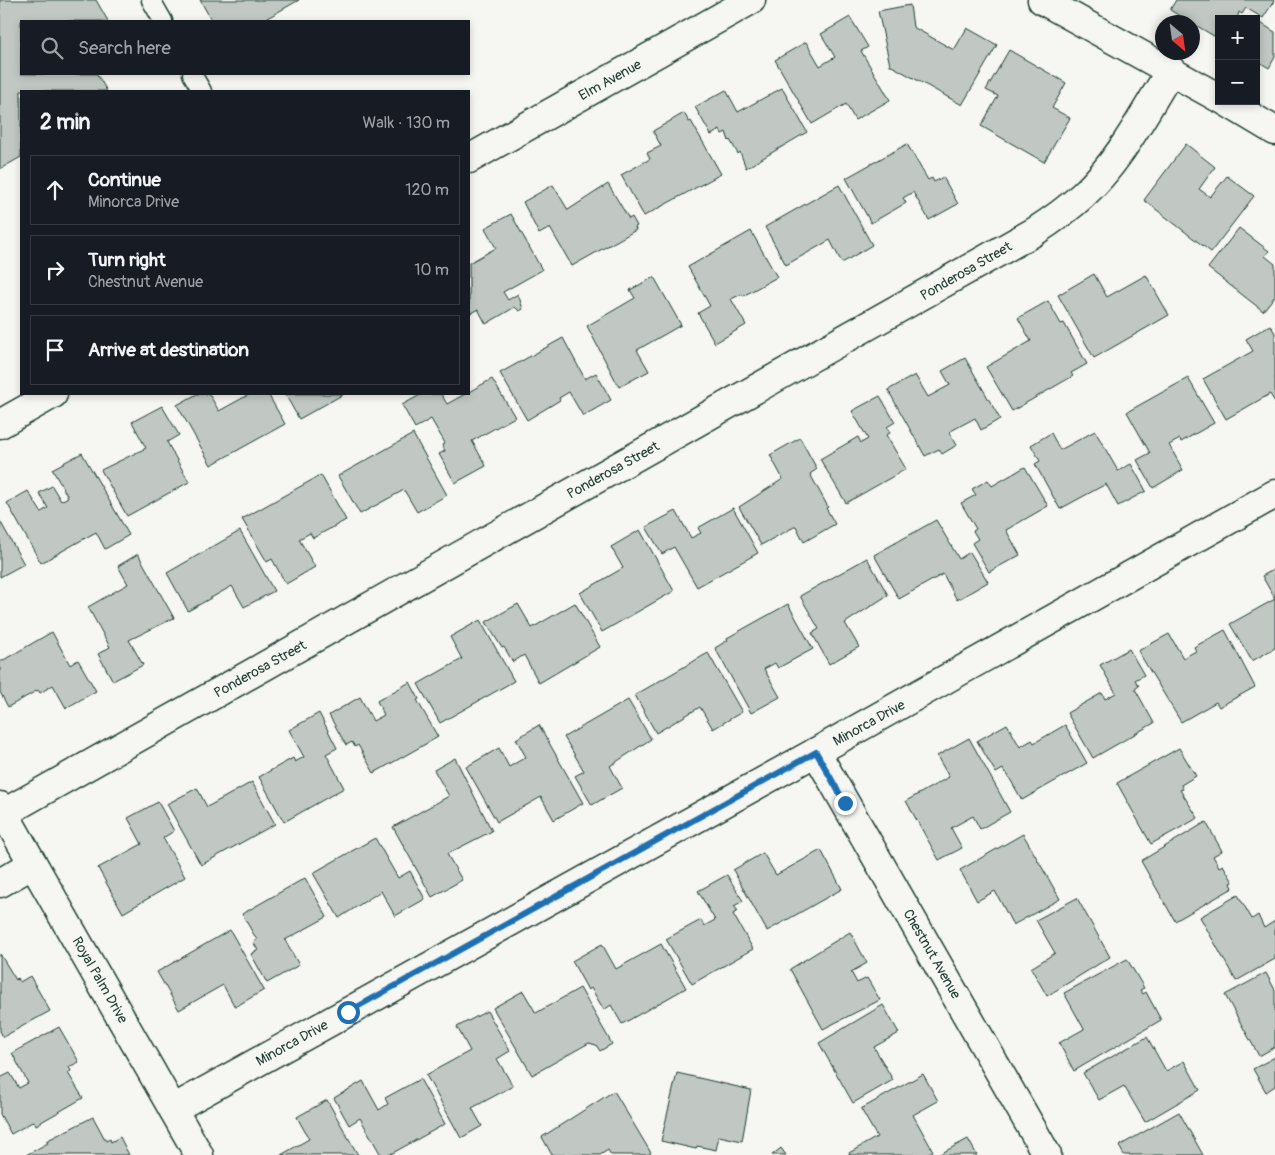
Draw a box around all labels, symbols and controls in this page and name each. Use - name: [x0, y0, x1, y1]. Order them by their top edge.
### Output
- north arrow: [1155, 15, 1200, 60]
- map controls: [1215, 15, 1260, 105]
- button: +: [1215, 15, 1260, 60]
- search box: [20, 20, 470, 75]
- icon: search: [38, 34, 66, 62]
- text: Search here: [78, 36, 171, 60]
- street label: Elm Avenue: [576, 56, 644, 104]
- button: −: [1215, 60, 1260, 105]
- text: 2 min: [40, 109, 90, 136]
- text: Walk · 130 m: [363, 113, 450, 133]
- text: Continue: [88, 168, 161, 192]
- icon: ahead: [41, 176, 69, 204]
- text: 120 m: [405, 180, 449, 200]
- text: Minorca Drive: [88, 192, 179, 212]
- street label: Ponderosa Street: [917, 238, 1015, 304]
- text: Turn right: [88, 248, 166, 272]
- icon: right: [41, 256, 69, 284]
- text: 10 m: [414, 260, 449, 280]
- text: Chestnut Avenue: [88, 272, 203, 292]
- icon: arrive: [41, 336, 69, 364]
- text: Arrive at destination: [88, 338, 249, 362]
- street label: Ponderosa Street: [564, 437, 662, 502]
- street label: Ponderosa Street: [211, 636, 309, 701]
- street label: Minorca Drive: [830, 696, 908, 750]
- route end: [834, 792, 857, 815]
- street label: Chestnut Avenue: [899, 906, 965, 1002]
- street label: Royal Palm Drive: [68, 934, 132, 1026]
- route start: [337, 1001, 360, 1024]
- street label: Minorca Drive: [253, 1016, 331, 1070]

